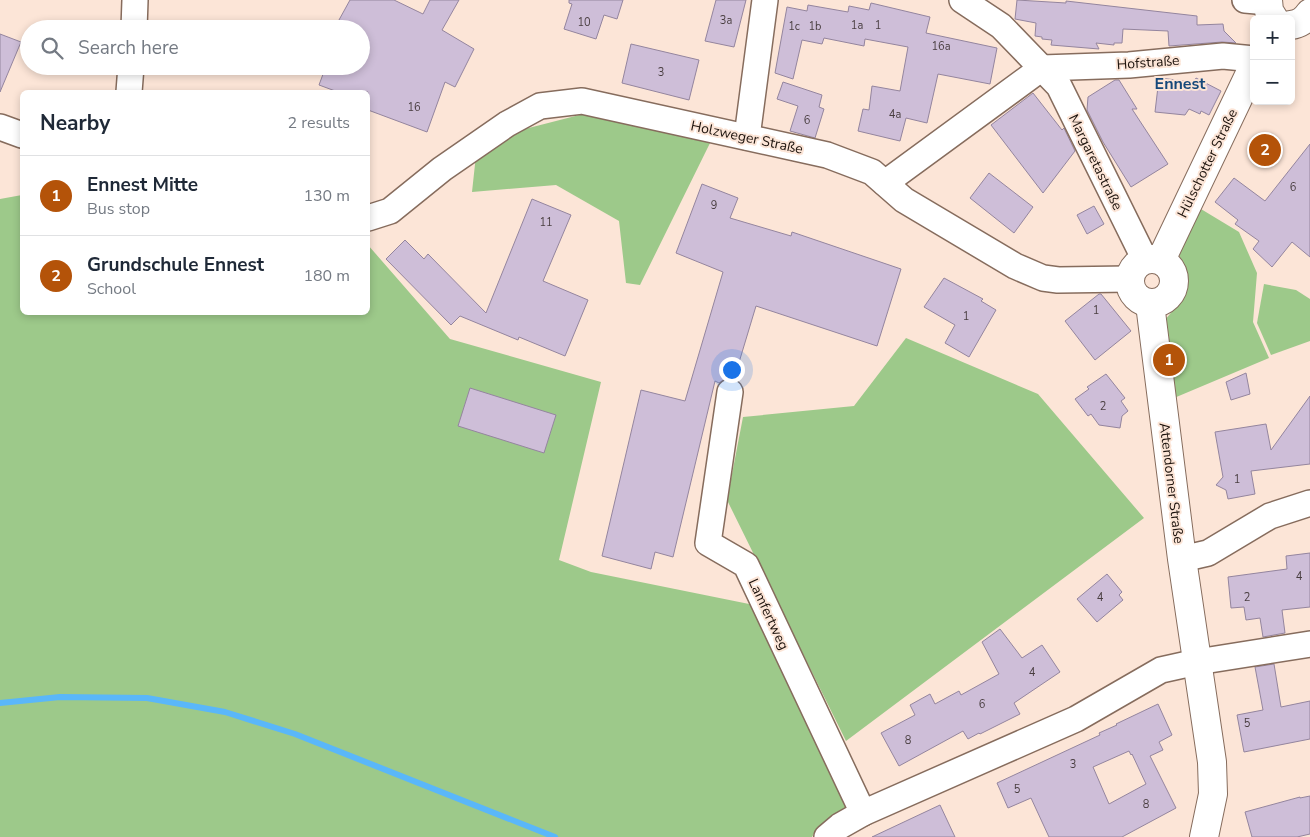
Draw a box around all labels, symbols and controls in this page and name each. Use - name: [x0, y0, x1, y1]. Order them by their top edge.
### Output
- house number: 3a: [720, 13, 732, 28]
- house number: 10: [577, 15, 591, 30]
- map controls: [1250, 15, 1295, 105]
- button: +: [1250, 15, 1295, 60]
- house number: 1a: [851, 18, 863, 33]
- house number: 1: [875, 18, 881, 33]
- house number: 1c: [788, 19, 800, 34]
- house number: 1b: [808, 19, 822, 34]
- search box: [20, 20, 370, 75]
- icon: search: [38, 34, 66, 62]
- text: Search here: [78, 35, 179, 61]
- house number: 16a: [931, 39, 951, 54]
- street label: Hofstraße: [1116, 51, 1180, 74]
- button: −: [1250, 60, 1295, 105]
- house number: 3: [658, 65, 664, 80]
- district label: Ennest: [1155, 73, 1206, 95]
- house number: 16: [407, 100, 421, 115]
- street label: Hülschotter Straße: [1173, 106, 1242, 221]
- house number: 4a: [889, 107, 901, 122]
- text: Nearby: [40, 109, 110, 137]
- street label: Margaretastraße: [1064, 111, 1127, 213]
- text: 2 results: [288, 112, 350, 134]
- house number: 6: [804, 113, 811, 128]
- street label: Holzweger Straße: [689, 116, 805, 159]
- pin: 2: [1249, 131, 1281, 169]
- text: Ennest Mitte: [87, 172, 198, 198]
- house number: 6: [1290, 180, 1297, 195]
- text: 1: [51, 185, 61, 207]
- text: 130 m: [303, 185, 350, 207]
- text: Bus stop: [87, 198, 150, 220]
- house number: 9: [711, 198, 717, 213]
- house number: 11: [539, 215, 553, 230]
- text: Grundschule Ennest: [87, 252, 264, 278]
- text: 2: [51, 265, 61, 287]
- text: 180 m: [303, 265, 350, 287]
- text: School: [87, 278, 136, 300]
- house number: 1: [1093, 303, 1099, 318]
- house number: 1: [963, 309, 969, 324]
- pin: 1: [1153, 341, 1185, 379]
- your location: [719, 357, 745, 383]
- house number: 2: [1100, 399, 1106, 414]
- street label: Attendorner Straße: [1155, 421, 1188, 545]
- house number: 1: [1234, 472, 1240, 487]
- house number: 4: [1296, 569, 1303, 584]
- street label: Lamfertweg: [744, 575, 793, 653]
- house number: 4: [1097, 590, 1104, 605]
- house number: 2: [1244, 590, 1250, 605]
- house number: 4: [1029, 665, 1036, 680]
- house number: 6: [979, 697, 986, 712]
- house number: 5: [1244, 716, 1251, 731]
- house number: 8: [905, 733, 912, 748]
- house number: 3: [1070, 757, 1076, 772]
- house number: 5: [1014, 782, 1021, 797]
- house number: 8: [1143, 797, 1150, 812]

